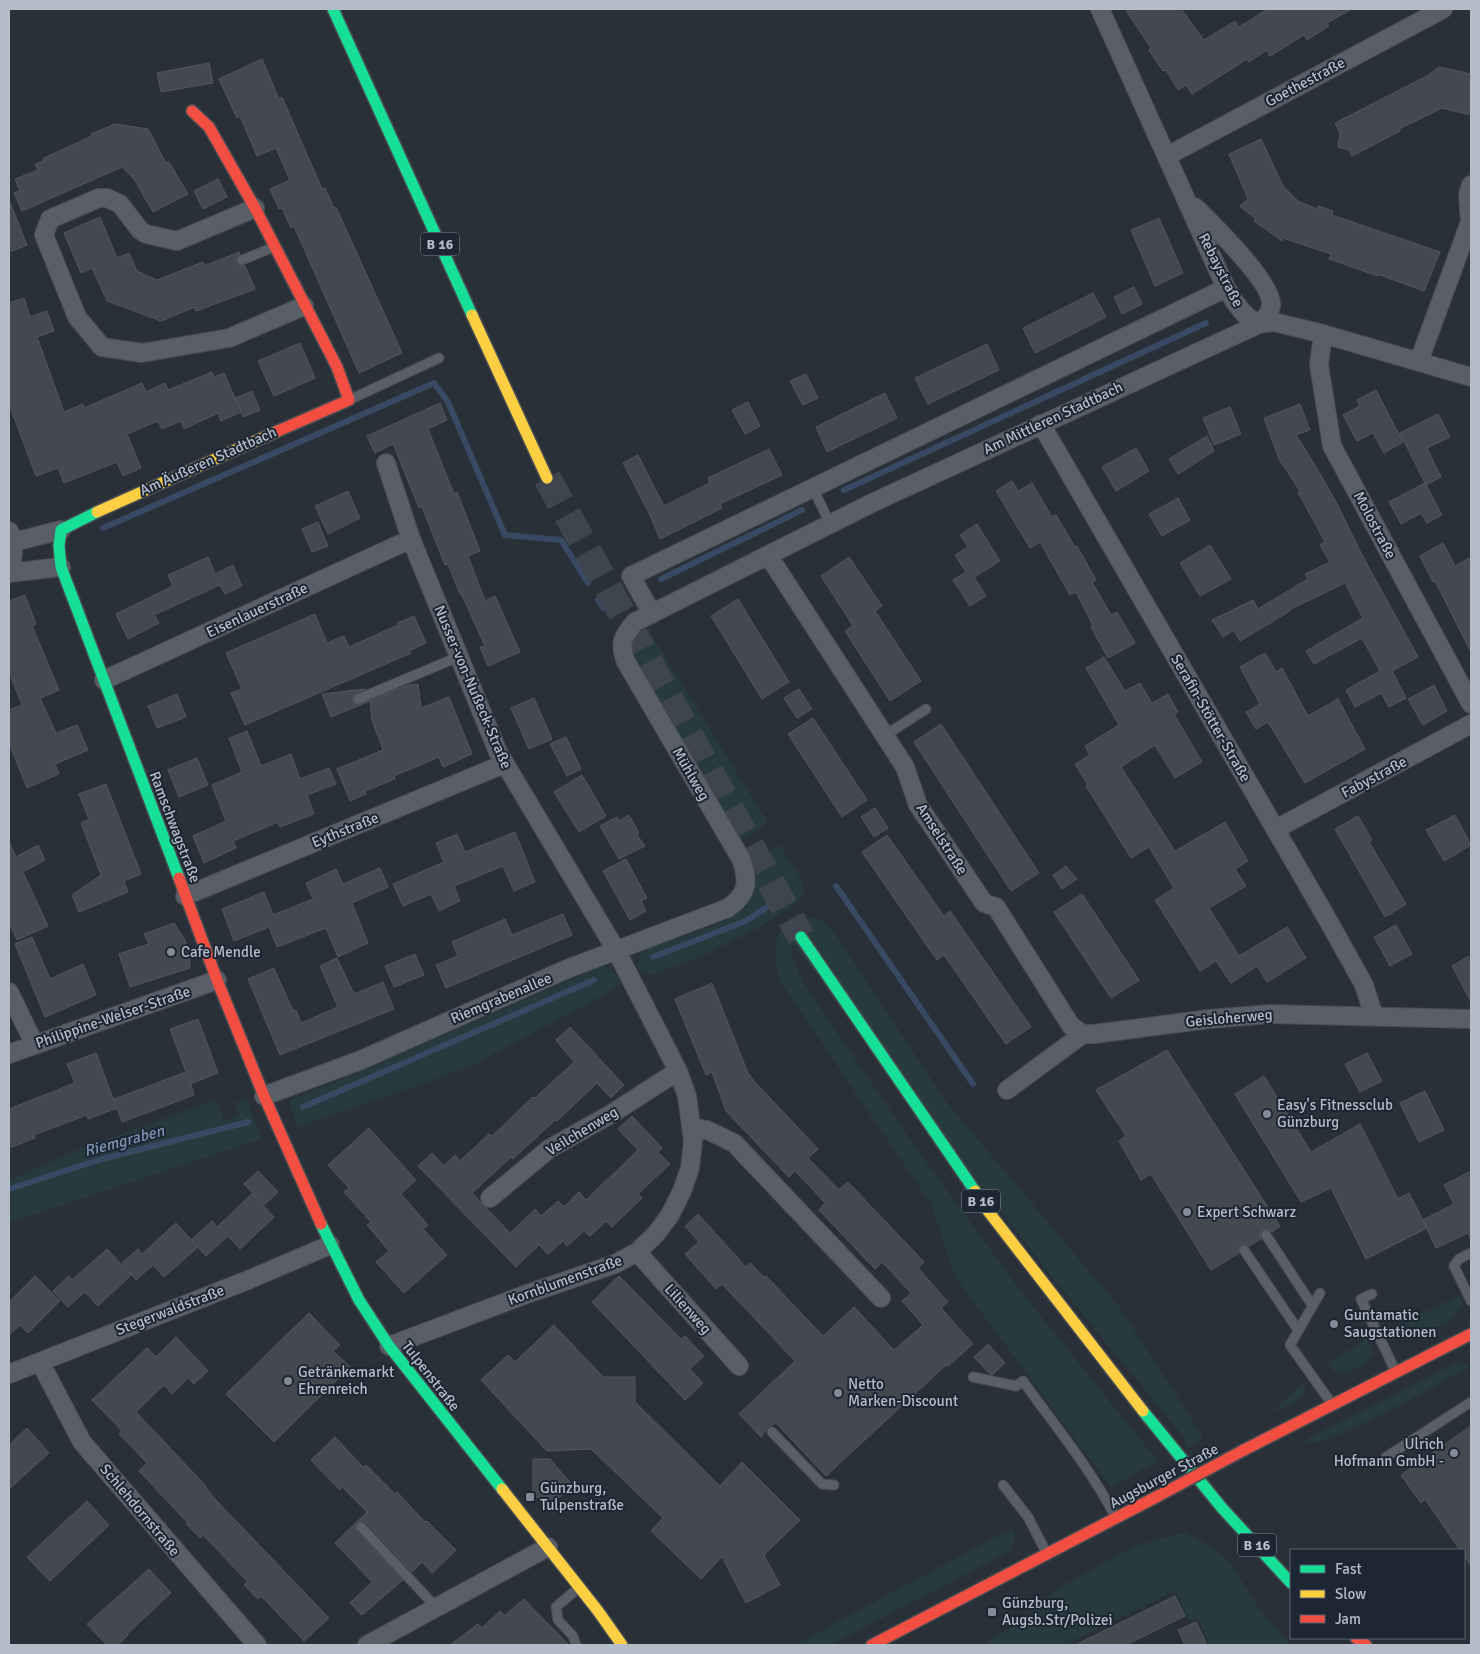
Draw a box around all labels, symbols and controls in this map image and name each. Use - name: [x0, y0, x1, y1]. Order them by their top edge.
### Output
- street label: Goethestraße: [1262, 53, 1348, 111]
- street label: Rebaystraße: [1195, 230, 1247, 310]
- road number: B 16: [421, 232, 459, 255]
- street label: Am Mittleren Stadtbach: [980, 378, 1126, 458]
- street label: Am Äußeren Stadtbach: [137, 423, 279, 499]
- street label: Molostraße: [1350, 488, 1400, 562]
- street label: Eisenlauerstraße: [203, 579, 311, 641]
- street label: Nusser-von-Nußeck-Straße: [430, 602, 516, 772]
- street label: Serafin-Stötter-Straße: [1167, 651, 1255, 785]
- street label: Mühlweg: [668, 744, 714, 804]
- street label: Fabystraße: [1338, 752, 1410, 802]
- street label: Ramschwagstraße: [145, 769, 205, 885]
- street label: Amselstraße: [912, 800, 972, 878]
- street label: Eythstraße: [309, 808, 381, 852]
- place label: Cafe Mendle: [181, 943, 261, 961]
- marker: Cafe Mendle: [165, 946, 177, 958]
- street label: Riemgrabenallee: [448, 969, 554, 1027]
- street label: Philippine-Welser-Straße: [33, 982, 193, 1052]
- street label: Geisloherweg: [1185, 1005, 1273, 1031]
- place label: Easy's Fitnessclub Günzburg: [1277, 1096, 1393, 1131]
- street label: Veilchenweg: [543, 1103, 621, 1159]
- marker: Easy's Fitnessclub Günzburg: [1261, 1108, 1273, 1120]
- water label: Riemgraben: [82, 1120, 168, 1161]
- road number: B 16: [962, 1190, 1000, 1212]
- place label: Expert Schwarz: [1197, 1203, 1297, 1221]
- marker: Expert Schwarz: [1181, 1206, 1193, 1218]
- street label: Kornblumenstraße: [506, 1251, 624, 1309]
- street label: Lilienweg: [661, 1280, 715, 1338]
- street label: Stegerwaldstraße: [113, 1281, 227, 1339]
- place label: Guntamatic Saugstationen: [1344, 1306, 1436, 1341]
- marker: Guntamatic Saugstationen: [1328, 1318, 1340, 1330]
- street label: Tulpenstraße: [398, 1337, 464, 1415]
- place label: Getränkemarkt Ehrenreich: [298, 1363, 394, 1398]
- marker: Getränkemarkt Ehrenreich: [282, 1375, 294, 1387]
- place label: Netto Marken-Discount: [848, 1375, 958, 1410]
- marker: Netto Marken-Discount: [832, 1387, 844, 1399]
- place label: Ulrich Hofmann GmbH -: [1334, 1435, 1444, 1470]
- street label: Augsburger Straße: [1106, 1440, 1222, 1512]
- marker: Ulrich Hofmann GmbH -: [1448, 1447, 1460, 1459]
- street label: Schlehdornstraße: [96, 1460, 184, 1560]
- place label: Günzburg, Tulpenstraße: [540, 1479, 624, 1514]
- marker: Günzburg, Tulpenstraße: [524, 1491, 536, 1503]
- road number: B 16: [1238, 1534, 1276, 1556]
- legend: [1290, 1549, 1465, 1639]
- text: Fast: [1335, 1560, 1362, 1578]
- text: Slow: [1335, 1585, 1366, 1603]
- place label: Günzburg, Augsb.Str/Polizei: [1002, 1594, 1113, 1629]
- marker: Günzburg, Augsb.Str/Polizei: [986, 1606, 998, 1618]
- text: Jam: [1335, 1610, 1361, 1628]

